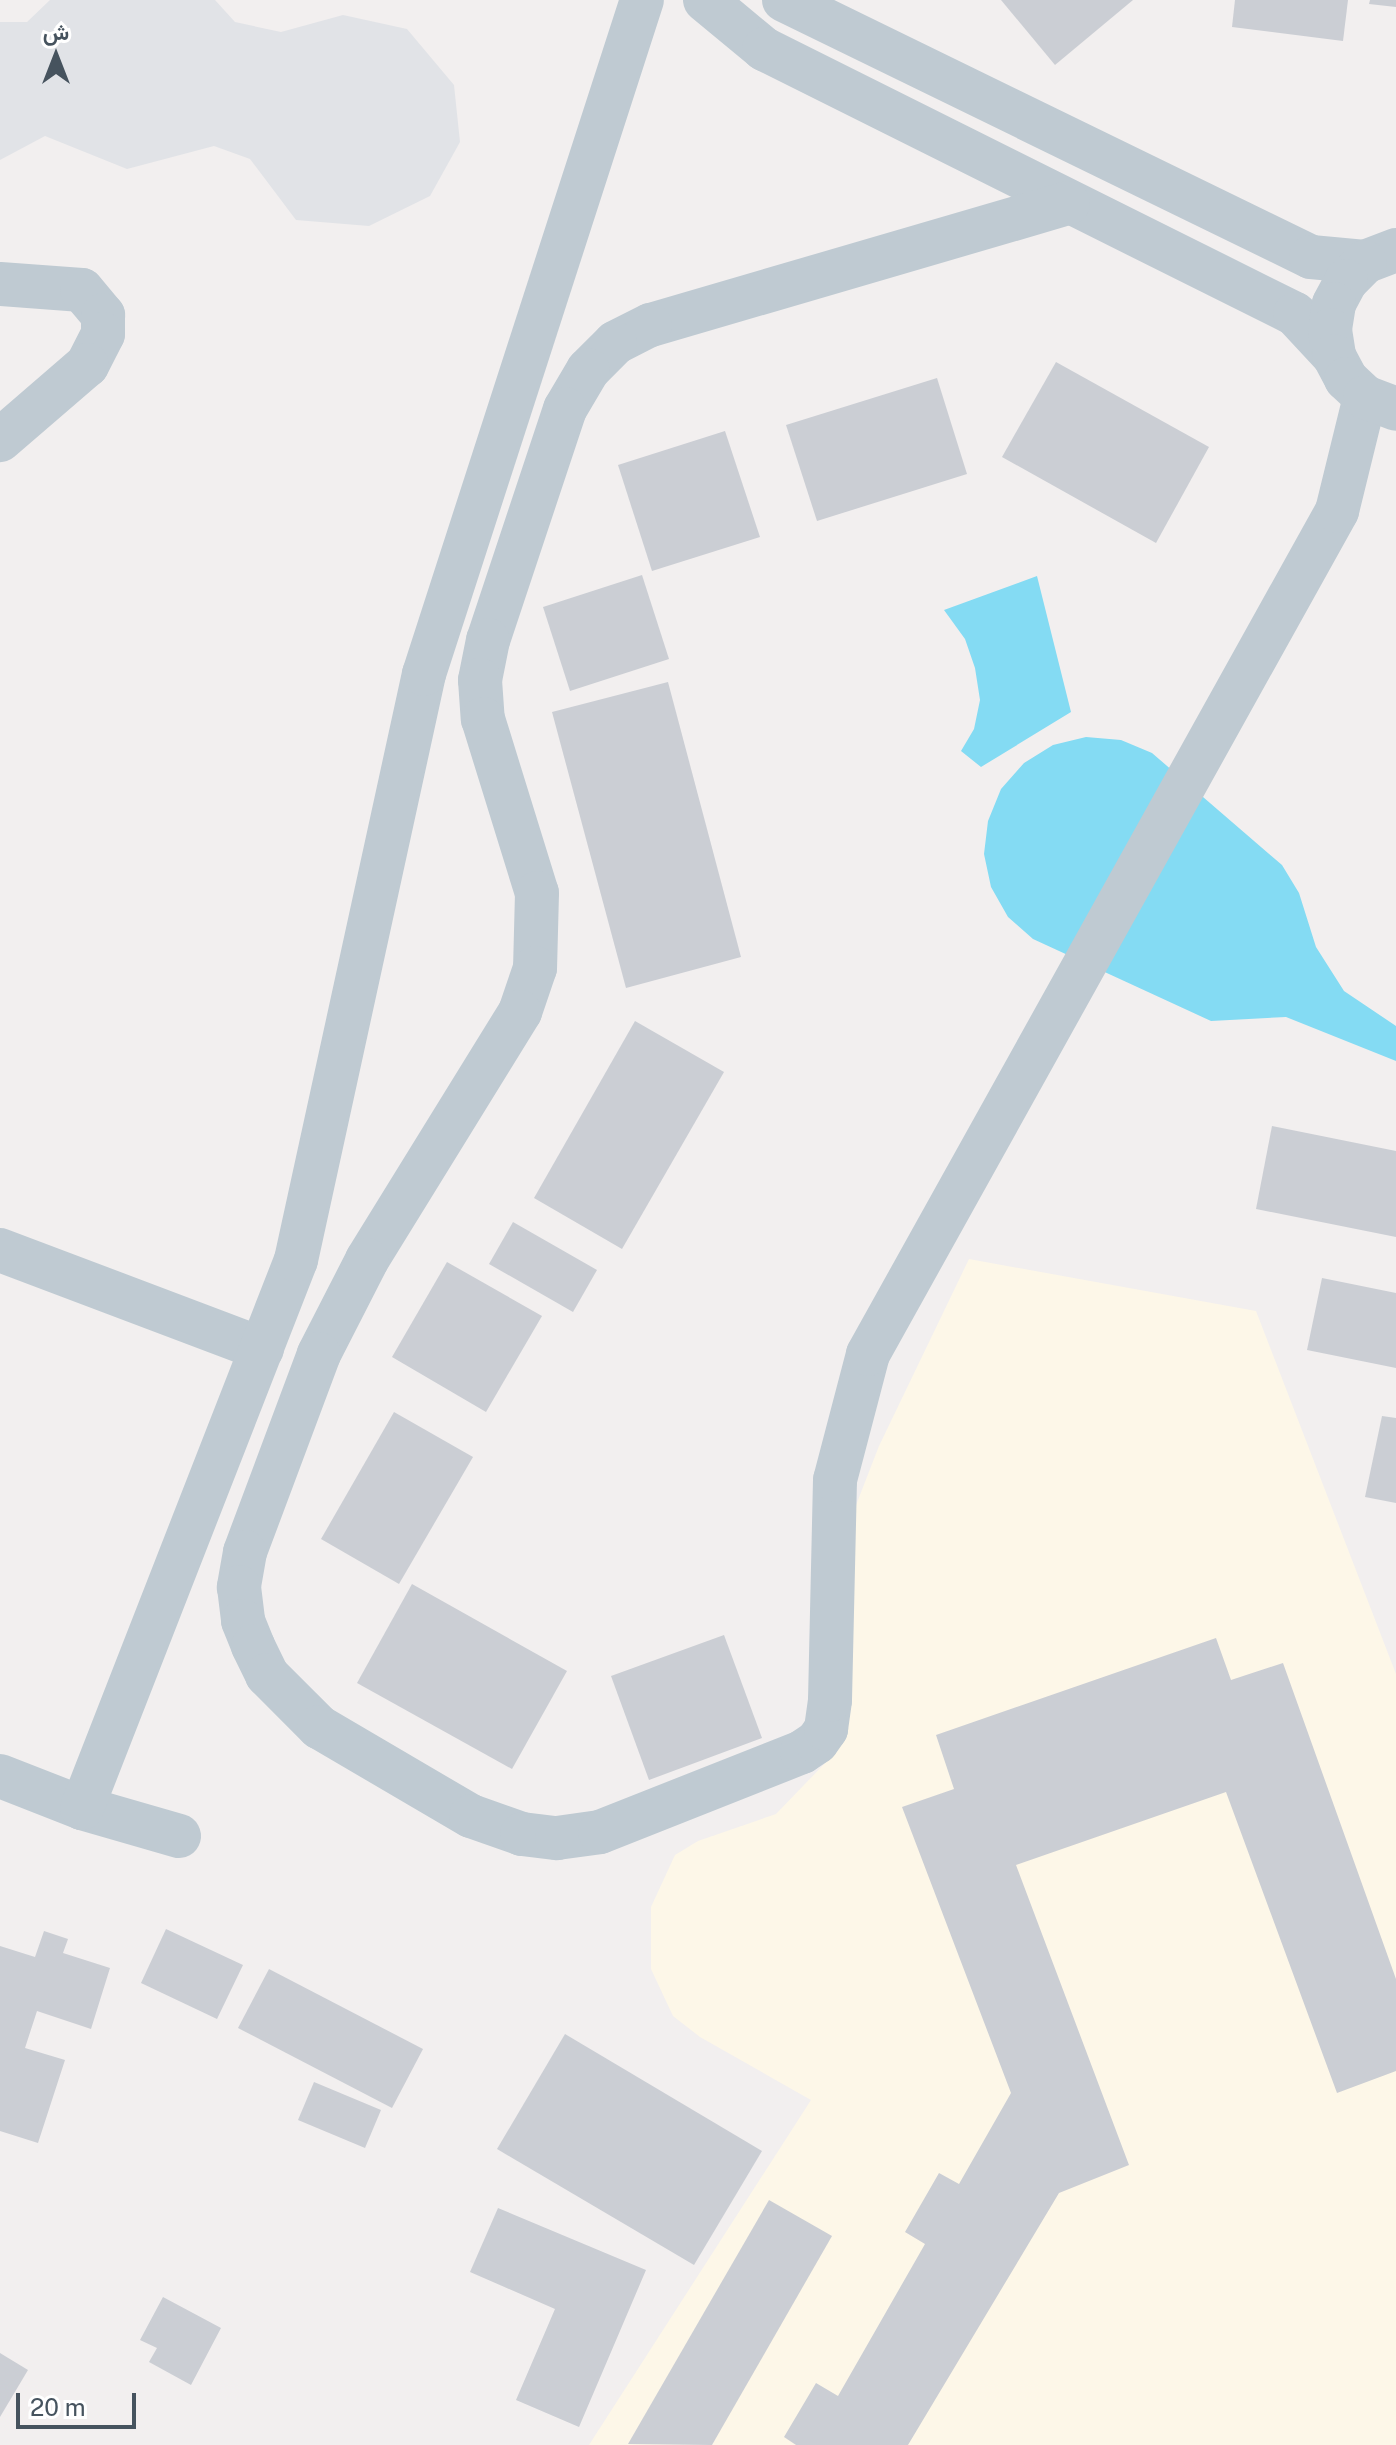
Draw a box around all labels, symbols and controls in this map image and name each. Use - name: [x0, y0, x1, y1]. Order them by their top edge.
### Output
- north arrow: [16, 16, 96, 96]
- text: ش: [43, 19, 69, 45]
- scale bar: [20, 2377, 140, 2427]
- text: 20 m: [30, 2393, 86, 2421]

